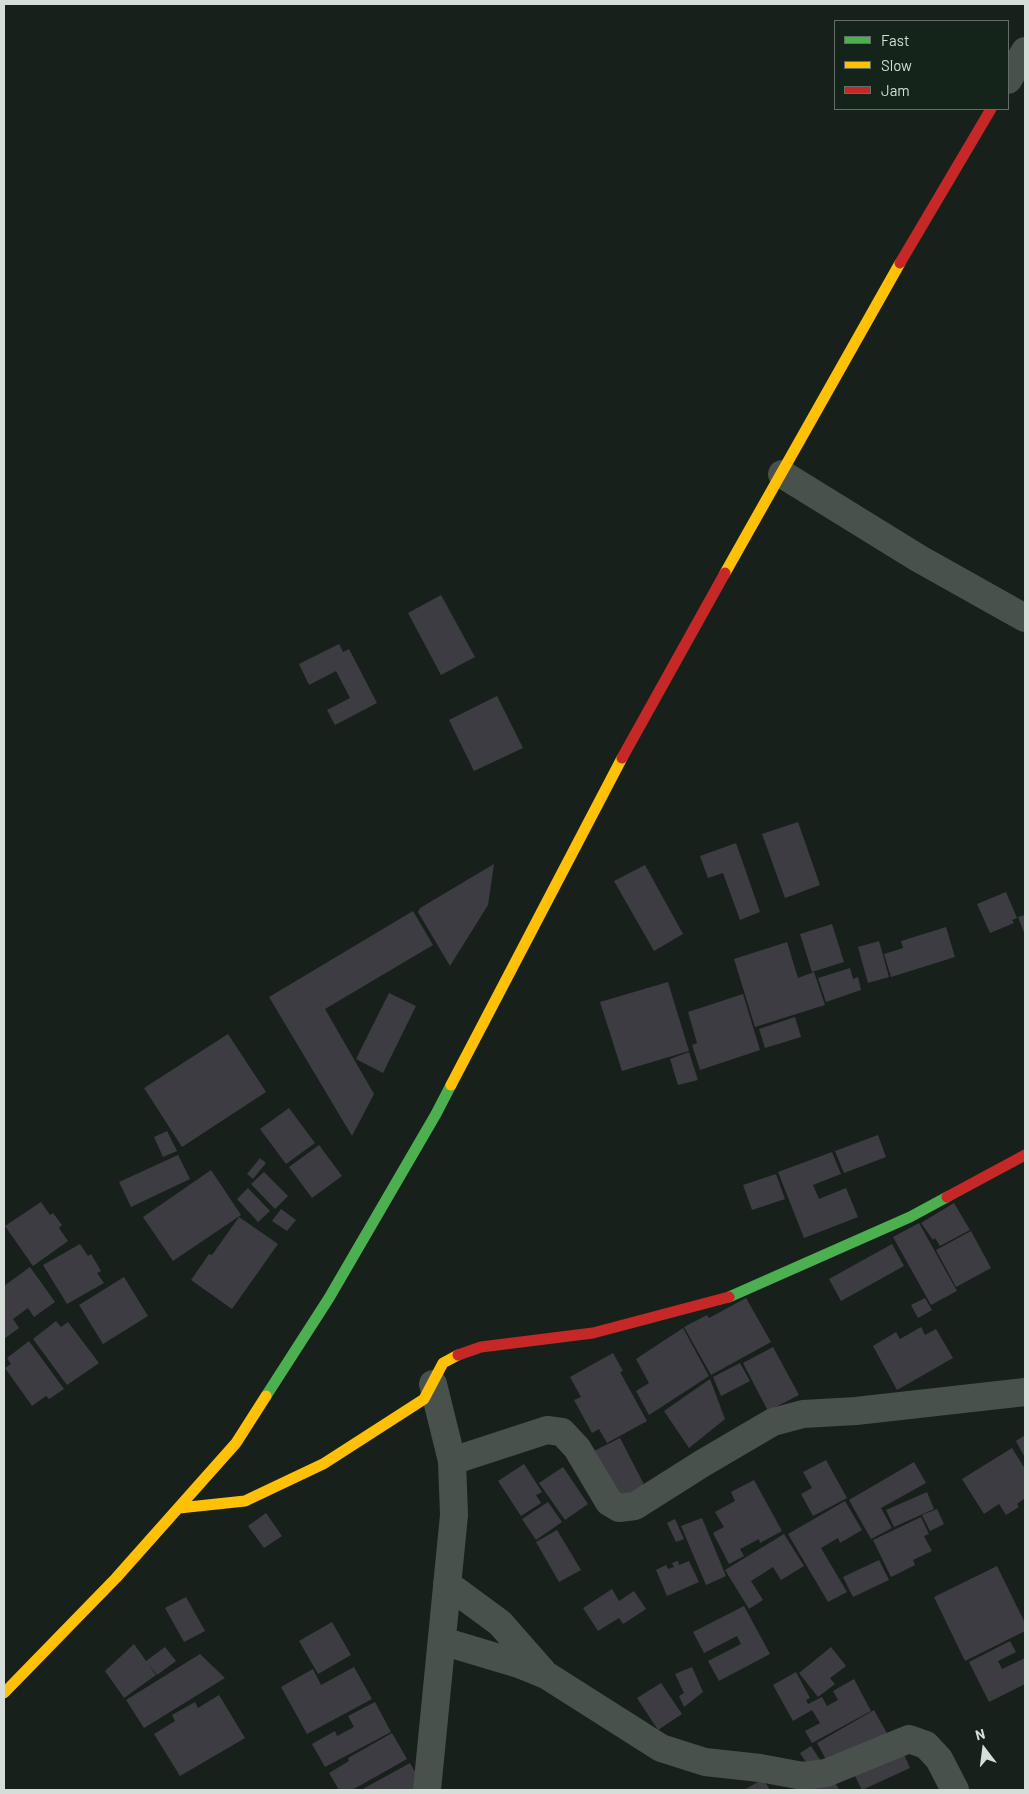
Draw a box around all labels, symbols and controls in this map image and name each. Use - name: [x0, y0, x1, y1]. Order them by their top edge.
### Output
- legend: [834, 20, 1009, 110]
- text: Fast: [881, 31, 909, 49]
- text: Slow: [881, 56, 912, 74]
- text: Jam: [881, 81, 910, 99]
- north arrow: [959, 1724, 1009, 1774]
- text: N: [973, 1725, 987, 1743]

